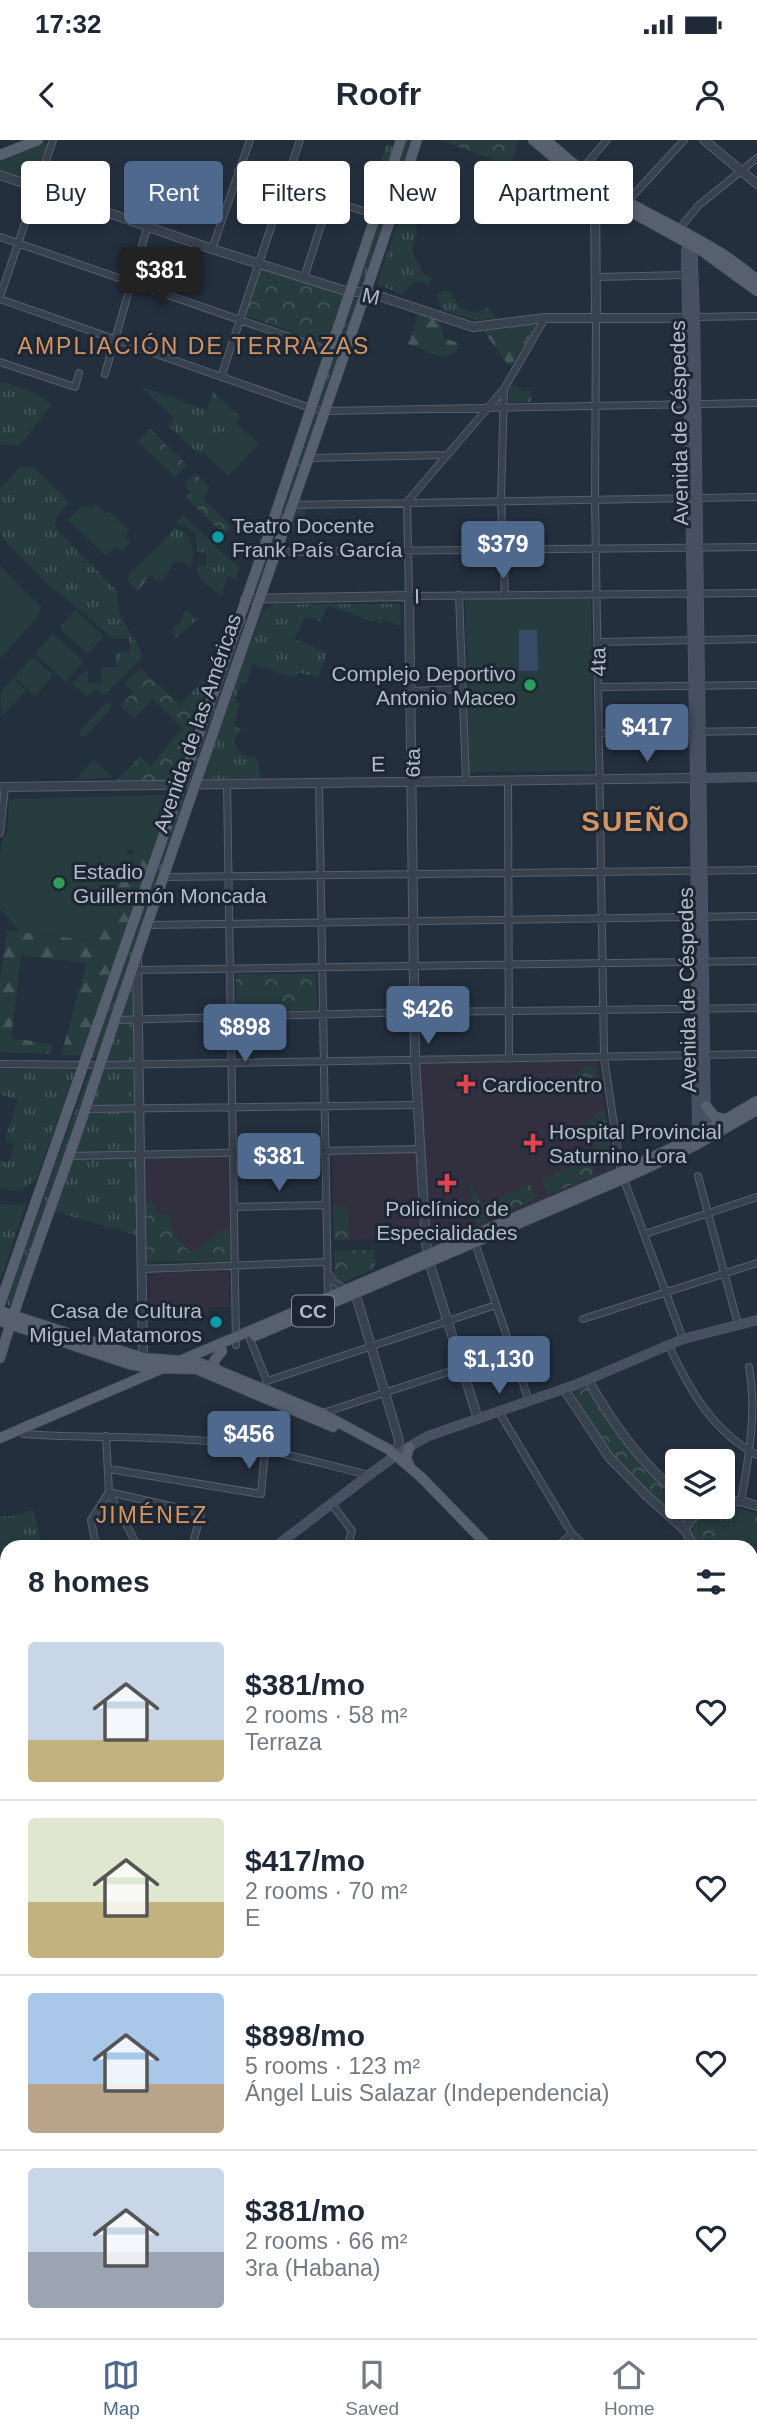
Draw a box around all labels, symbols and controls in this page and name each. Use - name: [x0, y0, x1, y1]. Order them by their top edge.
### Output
- text: 17:32: [35, 9, 102, 39]
- icon: back: [28, 76, 66, 114]
- text: Roofr: [336, 76, 421, 112]
- icon: person: [691, 76, 729, 114]
- chip: Buy: [21, 161, 110, 224]
- chip: Rent: [124, 161, 223, 224]
- chip: Filters: [237, 161, 350, 224]
- chip: New: [364, 161, 460, 224]
- chip: Apartment: [474, 161, 633, 224]
- pin: $381: [120, 248, 202, 307]
- text: $381: [135, 257, 187, 283]
- street label: M: [360, 283, 382, 309]
- street label: Avenida de Céspedes: [666, 320, 692, 526]
- district label: AMPLIACIÓN DE TERRAZAS: [18, 333, 370, 359]
- place label: Teatro Docente Frank País García: [232, 514, 403, 561]
- pin: $379: [462, 522, 544, 581]
- marker: Teatro Docente Frank País García: [210, 529, 226, 545]
- text: $379: [477, 531, 529, 557]
- street label: I: [414, 584, 420, 608]
- street label: Avenida de las Américas: [149, 611, 245, 835]
- street label: 4ta: [586, 647, 610, 677]
- place label: Complejo Deportivo Antonio Maceo: [332, 662, 516, 709]
- marker: Complejo Deportivo Antonio Maceo: [522, 677, 538, 693]
- pin: $417: [606, 704, 688, 764]
- text: $417: [621, 714, 673, 740]
- street label: 6ta: [401, 748, 424, 778]
- street label: E: [371, 752, 385, 776]
- district label: SUEÑO: [581, 806, 691, 837]
- place label: Estadio Guillermón Moncada: [73, 860, 267, 907]
- marker: Estadio Guillermón Moncada: [51, 875, 67, 891]
- street label: Avenida de Céspedes: [674, 887, 700, 1093]
- pin: $426: [387, 986, 469, 1046]
- text: $426: [402, 996, 454, 1022]
- pin: $898: [204, 1004, 286, 1064]
- text: $898: [219, 1014, 271, 1040]
- place label: Cardiocentro: [482, 1073, 602, 1096]
- marker: Cardiocentro: [456, 1074, 476, 1094]
- place label: Hospital Provincial Saturnino Lora: [549, 1120, 722, 1167]
- pin: $381: [238, 1133, 320, 1193]
- marker: Hospital Provincial Saturnino Lora: [523, 1133, 543, 1153]
- text: $381: [253, 1143, 305, 1169]
- marker: Policlínico de Especialidades: [437, 1173, 457, 1193]
- place label: Policlínico de Especialidades: [376, 1197, 518, 1244]
- road number: CC: [292, 1296, 334, 1326]
- place label: Casa de Cultura Miguel Matamoros: [29, 1299, 202, 1346]
- marker: Casa de Cultura Miguel Matamoros: [208, 1314, 224, 1330]
- pin: $1,130: [442, 1336, 556, 1396]
- text: $1,130: [464, 1346, 534, 1372]
- pin: $456: [208, 1412, 290, 1471]
- text: $456: [223, 1421, 275, 1447]
- map controls: [665, 1449, 735, 1519]
- button: layers: [665, 1449, 735, 1519]
- district label: JIMÉNEZ: [96, 1502, 208, 1528]
- icon: filters: [692, 1563, 730, 1601]
- text: 8 homes: [28, 1565, 150, 1598]
- text: $381/mo: [245, 1668, 365, 1701]
- icon: home: [84, 1670, 168, 1754]
- icon: heart: [692, 1693, 730, 1731]
- text: 2 rooms · 58 m²: [245, 1702, 407, 1728]
- text: Terraza: [245, 1729, 322, 1755]
- text: $417/mo: [245, 1844, 365, 1877]
- icon: home: [84, 1846, 168, 1930]
- icon: heart: [692, 1869, 730, 1907]
- text: 2 rooms · 70 m²: [245, 1878, 407, 1904]
- text: E: [245, 1905, 260, 1931]
- text: $898/mo: [245, 2019, 365, 2052]
- icon: home: [84, 2021, 168, 2105]
- icon: heart: [692, 2044, 730, 2082]
- text: 5 rooms · 123 m²: [245, 2053, 420, 2079]
- text: Ángel Luis Salazar (Independencia): [245, 2080, 609, 2106]
- text: $381/mo: [245, 2194, 365, 2227]
- icon: home: [84, 2196, 168, 2280]
- icon: heart: [692, 2219, 730, 2257]
- text: 2 rooms · 66 m²: [245, 2228, 407, 2254]
- text: 3ra (Habana): [245, 2255, 381, 2281]
- tab: Map: [102, 2356, 140, 2420]
- tab: Saved: [345, 2356, 399, 2420]
- tab: Home: [604, 2356, 655, 2420]

